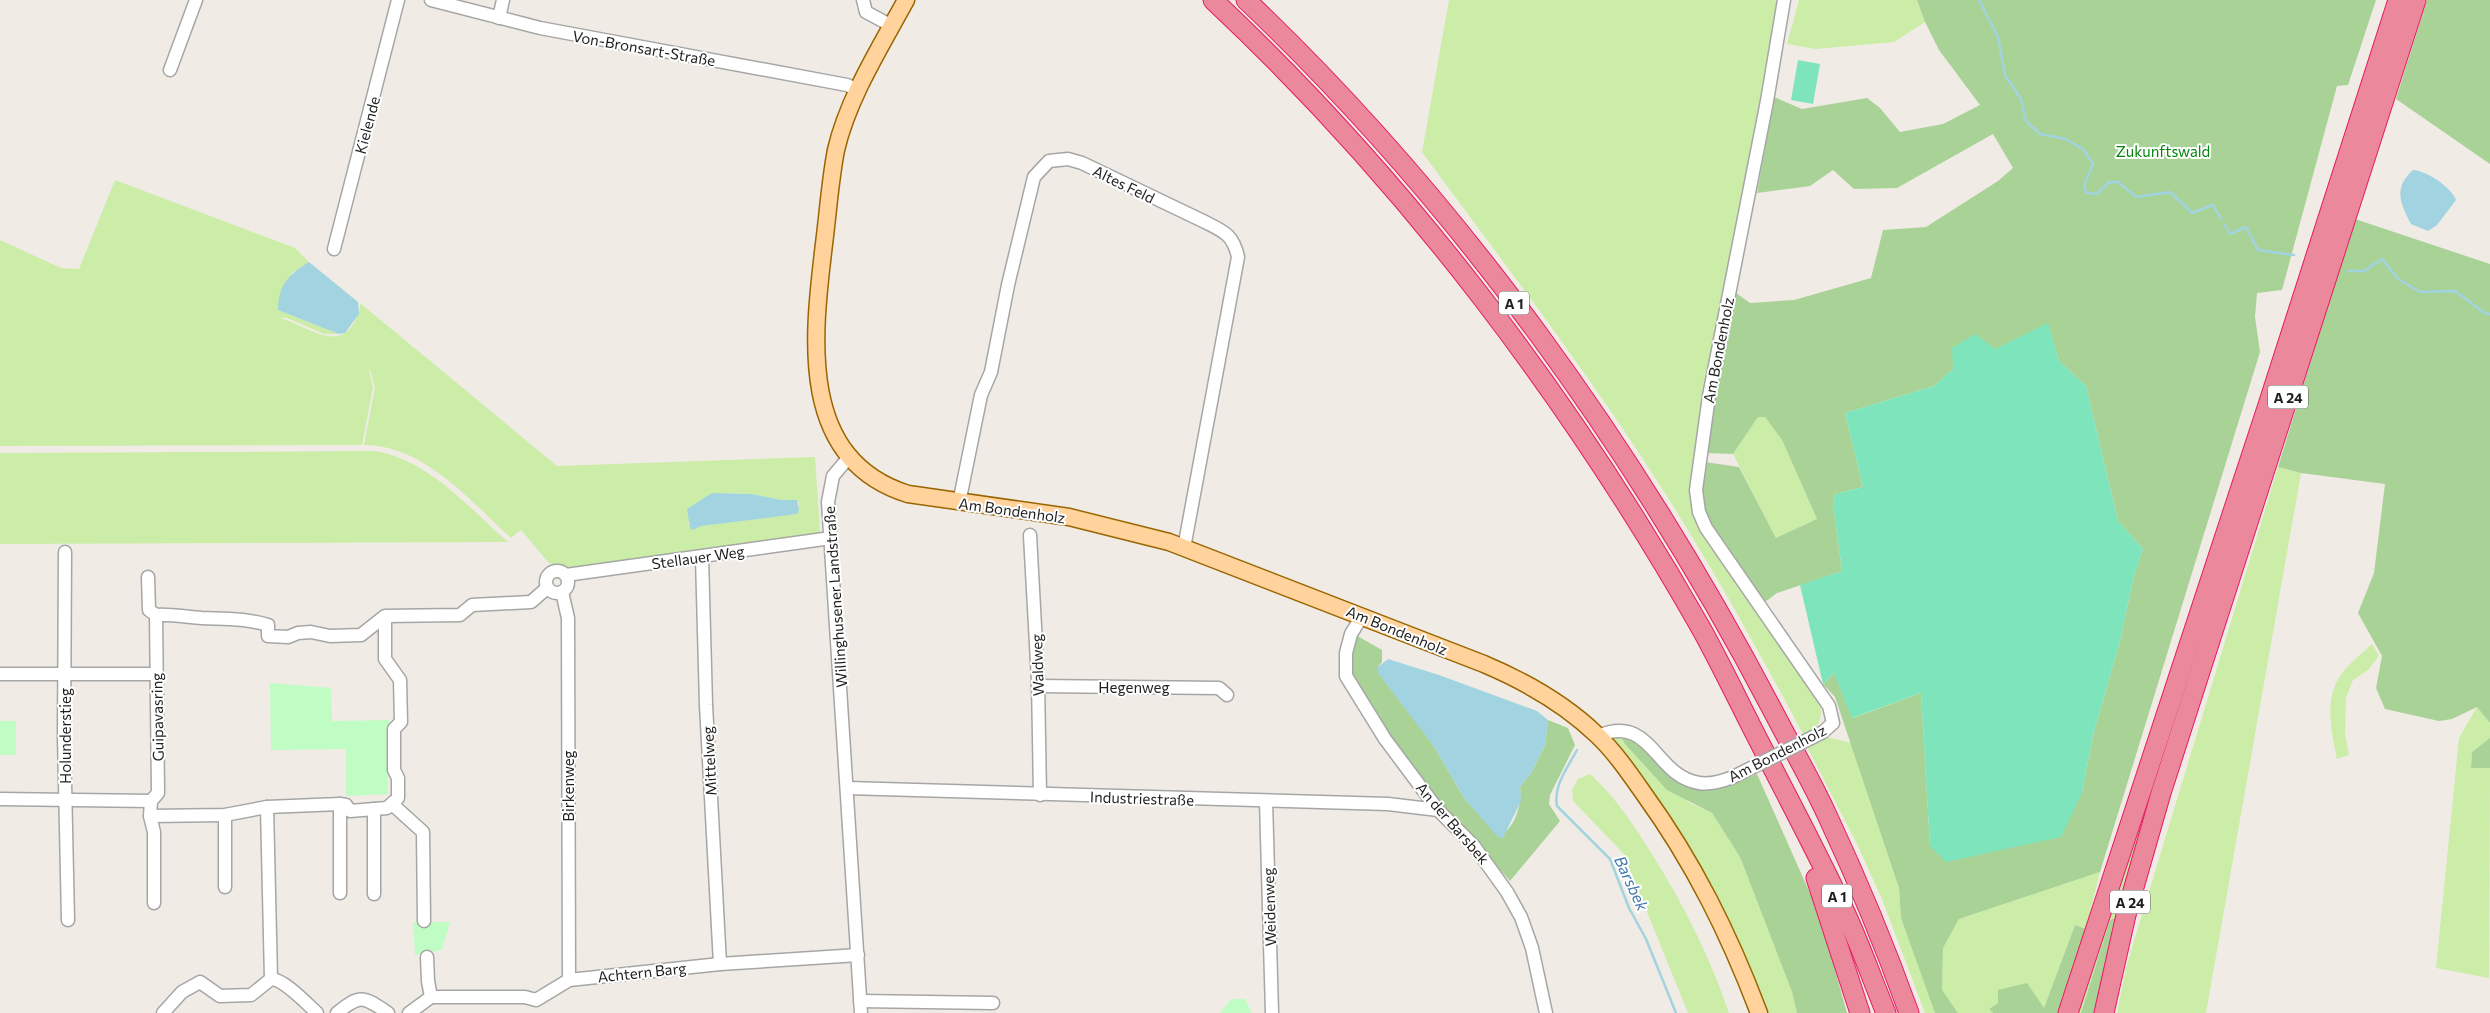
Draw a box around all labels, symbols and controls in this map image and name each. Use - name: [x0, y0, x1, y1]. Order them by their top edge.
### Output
- street label: Von-Bronsart-Straße: [571, 27, 717, 69]
- street label: Kielende: [351, 94, 383, 156]
- park label: Zukunftswald: [2116, 142, 2210, 160]
- street label: Altes Feld: [1090, 161, 1158, 207]
- road number: A 1: [1499, 292, 1529, 314]
- street label: Am Bondenholz: [1699, 295, 1737, 405]
- road number: A 24: [2268, 386, 2308, 408]
- street label: Am Bondenholz: [957, 494, 1067, 526]
- street label: Willinghusener Landstraße: [820, 506, 850, 688]
- street label: Stellauer Weg: [650, 542, 746, 572]
- street label: Am Bondenholz: [1344, 602, 1450, 658]
- street label: Waldweg: [1027, 633, 1047, 697]
- street label: Guipavasring: [147, 673, 167, 761]
- street label: Hegenweg: [1098, 678, 1170, 696]
- street label: Holunderstieg: [56, 688, 74, 784]
- street label: Am Bondenholz: [1725, 721, 1829, 785]
- street label: Mittelweg: [698, 726, 720, 796]
- street label: Birkenweg: [559, 750, 577, 822]
- street label: An der Barsbek: [1413, 779, 1493, 867]
- street label: Industriestraße: [1090, 787, 1194, 809]
- water label: Barsbek: [1611, 852, 1653, 914]
- street label: Weidenweg: [1259, 867, 1279, 947]
- road number: A 1: [1822, 884, 1852, 908]
- road number: A 24: [2110, 890, 2150, 914]
- street label: Achtern Barg: [597, 958, 687, 986]

